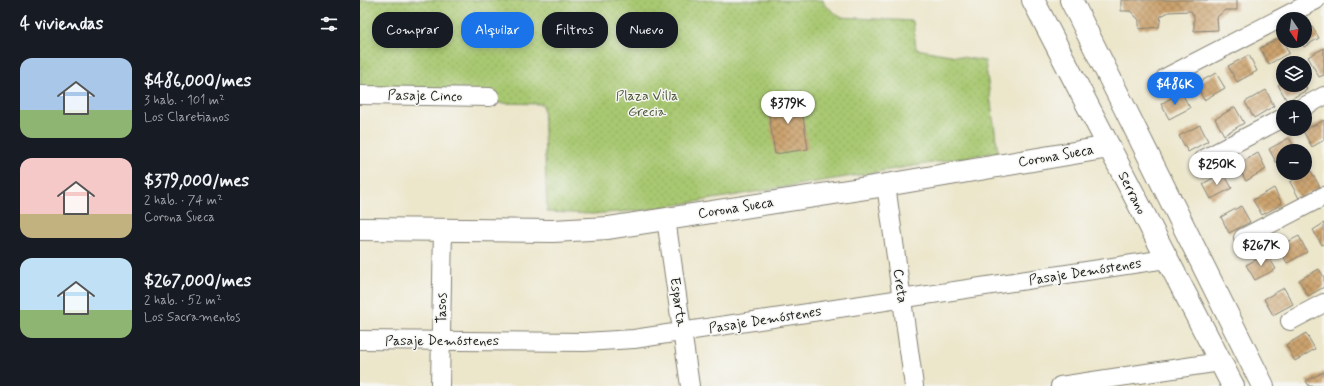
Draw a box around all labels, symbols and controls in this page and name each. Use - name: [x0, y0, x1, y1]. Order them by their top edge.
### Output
- chip: Comprar: [372, 12, 453, 48]
- chip: Alquilar: [461, 12, 534, 48]
- chip: Filtros: [542, 12, 608, 48]
- chip: Nuevo: [616, 12, 678, 48]
- north arrow: [1276, 12, 1312, 48]
- map controls: [1276, 12, 1312, 180]
- text: 4 viviendas: [20, 13, 103, 35]
- icon: filters: [318, 13, 340, 35]
- button: layers: [1276, 56, 1312, 92]
- text: $486,000/mes: [144, 70, 251, 92]
- pin: $486K: [1147, 72, 1203, 106]
- icon: home: [52, 74, 100, 122]
- text: $486K: [1156, 76, 1194, 93]
- street label: Pasaje Cinco: [387, 86, 463, 106]
- park label: Plaza Villa Grecia: [616, 87, 678, 121]
- pin: $379K: [760, 91, 816, 125]
- text: 3 hab. · 101 m²: [144, 92, 225, 109]
- text: $379K: [770, 95, 806, 112]
- button: +: [1276, 100, 1312, 136]
- text: Los Claretianos: [144, 109, 230, 126]
- street label: Corona Sueca: [1017, 140, 1095, 172]
- button: −: [1276, 144, 1312, 180]
- pin: $250K: [1189, 152, 1245, 186]
- text: $250K: [1198, 156, 1236, 173]
- street label: Serrano: [1114, 169, 1150, 217]
- text: $379,000/mes: [144, 170, 249, 192]
- icon: home: [52, 174, 100, 222]
- text: 2 hab. · 74 m²: [144, 192, 223, 209]
- street label: Corona Sueca: [697, 193, 775, 223]
- text: Corona Sueca: [144, 209, 215, 226]
- pin: $267K: [1233, 233, 1289, 267]
- text: $267K: [1242, 237, 1280, 254]
- street label: Pasaje Demóstenes: [1027, 254, 1143, 290]
- street label: Creta: [889, 268, 911, 304]
- text: $267,000/mes: [144, 270, 251, 292]
- icon: home: [52, 274, 100, 322]
- street label: Esparta: [666, 276, 690, 328]
- text: 2 hab. · 52 m²: [144, 292, 222, 309]
- street label: Tasos: [433, 292, 451, 324]
- street label: Pasaje Demóstenes: [707, 302, 823, 338]
- text: Los Sacramentos: [144, 309, 240, 326]
- street label: Pasaje Demóstenes: [385, 332, 499, 350]

